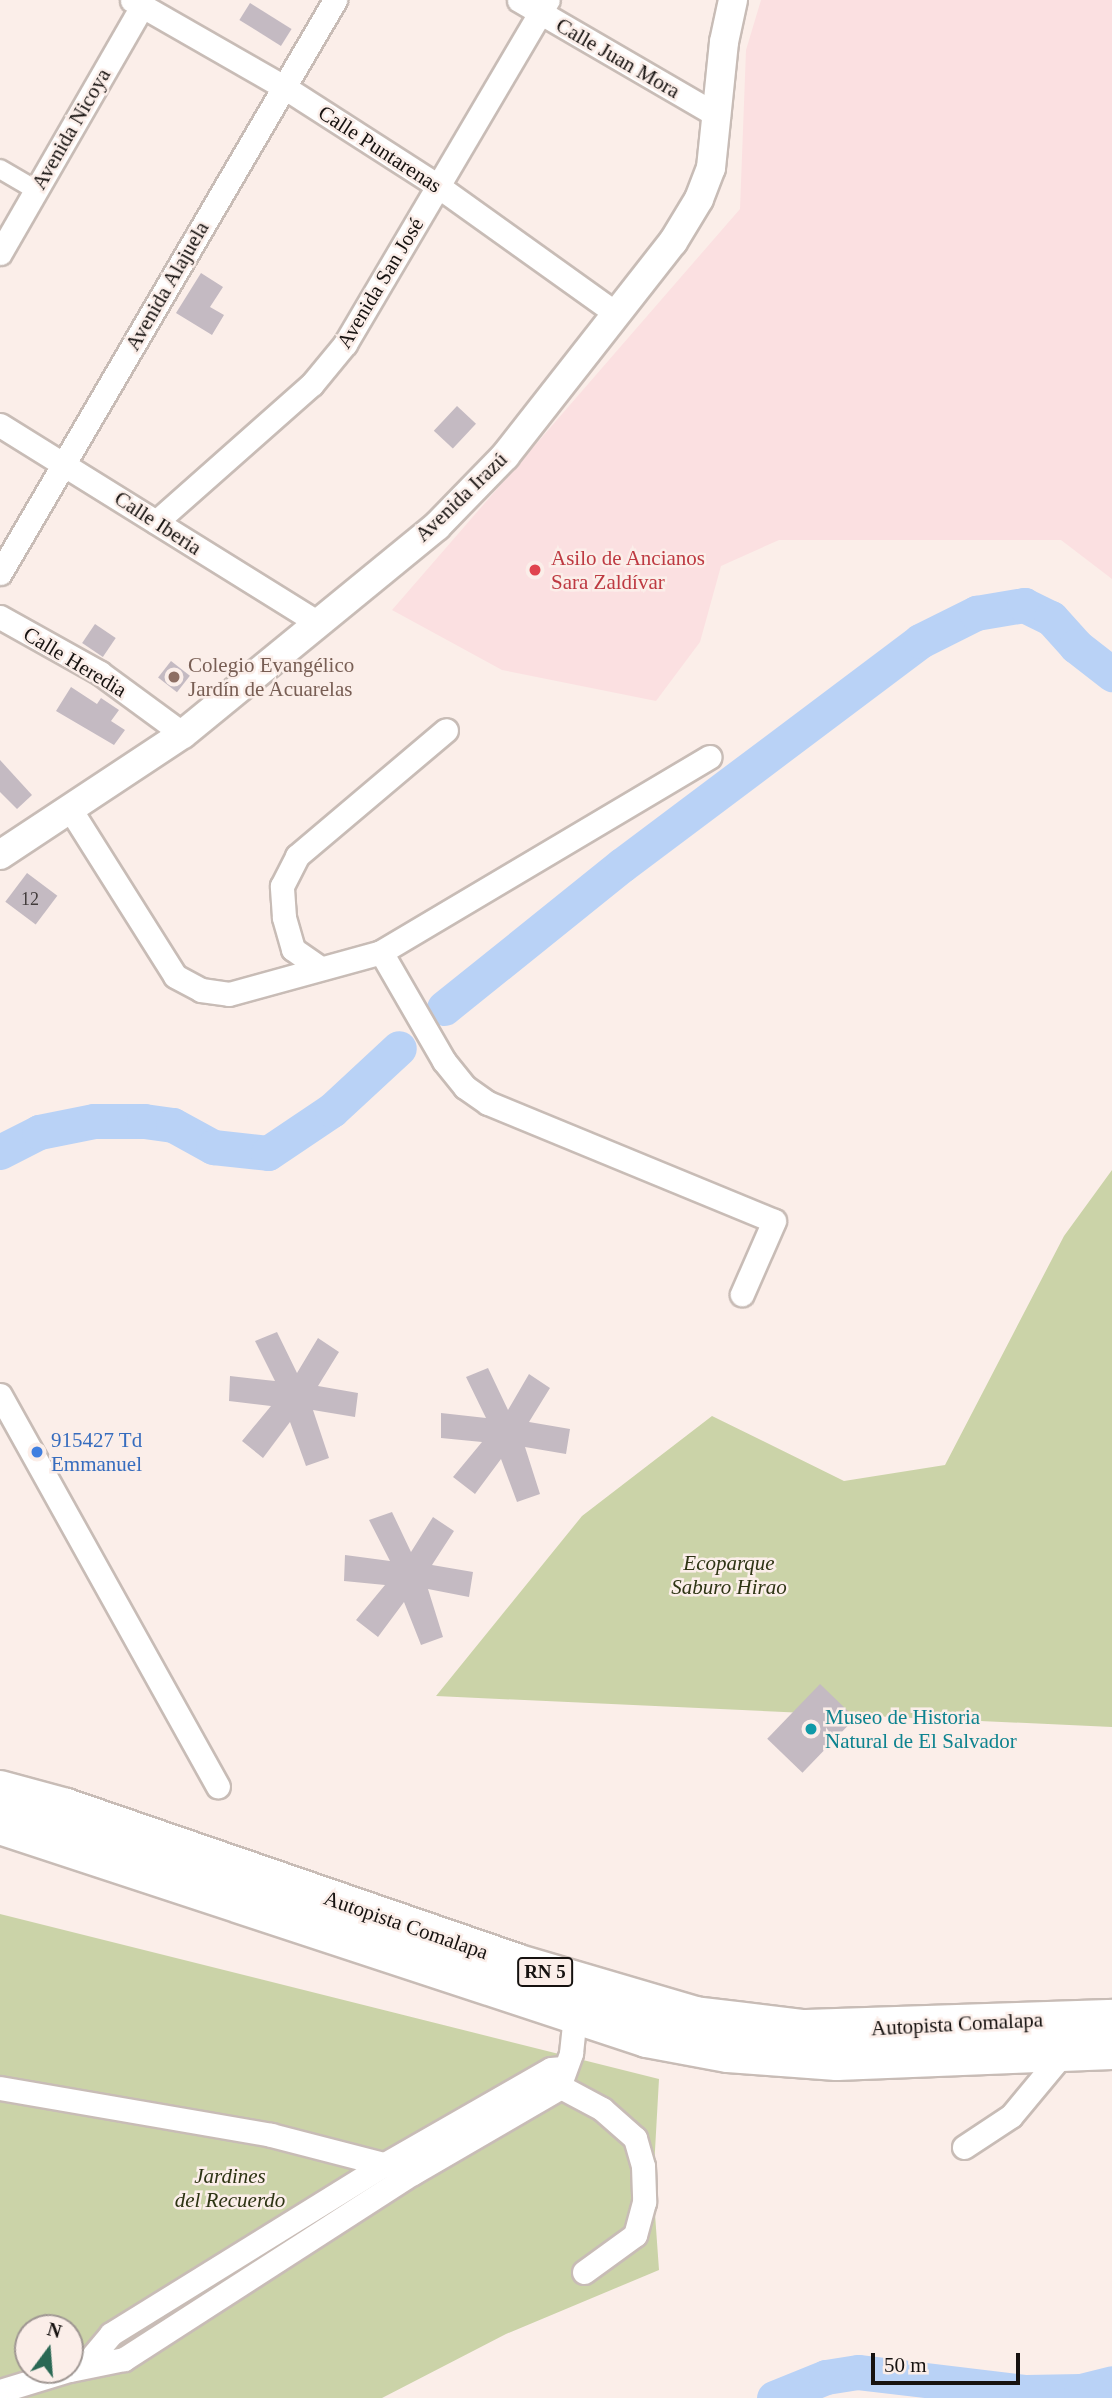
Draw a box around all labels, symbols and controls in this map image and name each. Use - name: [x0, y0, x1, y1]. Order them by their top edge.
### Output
- street label: Calle Juan Mora: [552, 12, 684, 104]
- street label: Avenida Nicoya: [26, 64, 116, 194]
- street label: Calle Puntarenas: [314, 100, 446, 198]
- street label: Avenida San José: [331, 213, 429, 353]
- street label: Avenida Alajuela: [120, 216, 214, 356]
- street label: Avenida Irazú: [410, 447, 512, 547]
- street label: Calle Iberia: [110, 486, 206, 560]
- place label: Asilo de Ancianos Sara Zaldívar: [551, 545, 706, 595]
- marker: Asilo de Ancianos Sara Zaldívar: [525, 560, 545, 580]
- street label: Calle Heredia: [19, 621, 131, 703]
- place label: Colegio Evangélico Jardín de Acuarelas: [188, 652, 354, 702]
- marker: Colegio Evangélico Jardín de Acuarelas: [166, 669, 182, 685]
- house number: 12: [21, 888, 39, 910]
- place label: 915427 Td Emmanuel: [51, 1427, 143, 1477]
- marker: 915427 Td Emmanuel: [29, 1444, 45, 1460]
- park label: Ecoparque Saburo Hirao: [671, 1550, 787, 1600]
- place label: Museo de Historia Natural de El Salvador: [825, 1704, 1017, 1754]
- marker: Museo de Historia Natural de El Salvador: [803, 1721, 819, 1737]
- street label: Autopista Comalapa: [321, 1885, 491, 1965]
- road number: RN 5: [517, 1956, 573, 1988]
- street label: Autopista Comalapa: [870, 2007, 1044, 2041]
- park label: Jardines del Recuerdo: [175, 2163, 285, 2213]
- north arrow: [14, 2314, 84, 2384]
- text: N: [45, 2318, 64, 2342]
- scale bar: [874, 2338, 1023, 2382]
- text: 50 m: [884, 2353, 927, 2377]

